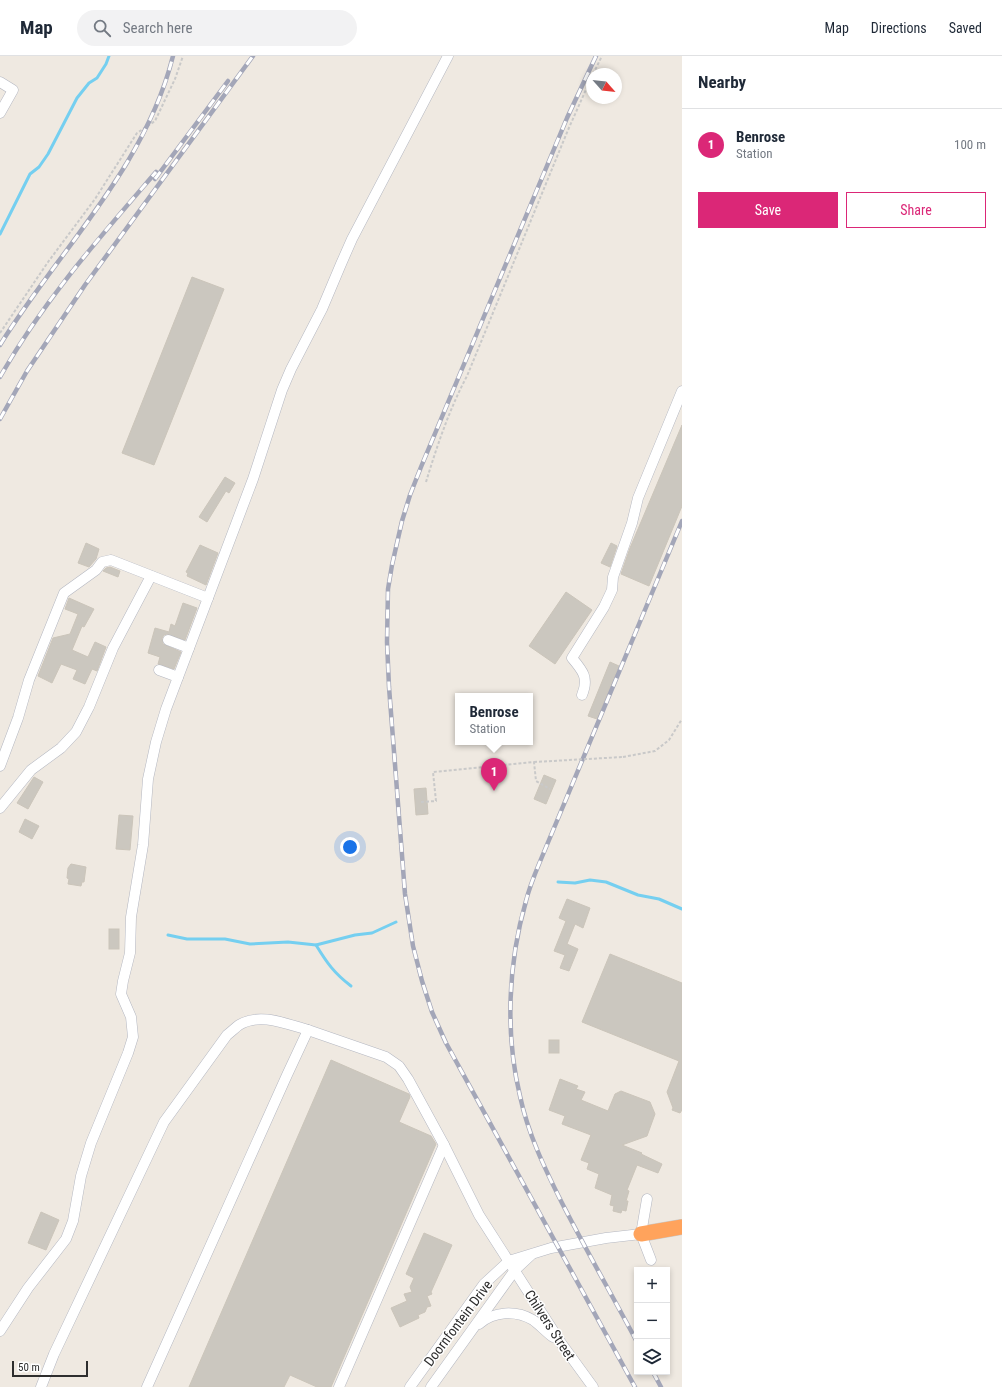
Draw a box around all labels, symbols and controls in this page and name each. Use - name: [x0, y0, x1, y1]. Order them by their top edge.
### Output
- search box: [77, 10, 357, 46]
- text: Map: [20, 16, 53, 39]
- icon: search: [91, 17, 113, 39]
- text: Search here: [123, 19, 193, 37]
- text: Map: [825, 20, 849, 36]
- text: Directions: [871, 20, 927, 36]
- text: Saved: [949, 20, 982, 36]
- north arrow: [586, 68, 622, 104]
- text: Nearby: [698, 72, 746, 92]
- text: Benrose: [736, 128, 785, 146]
- text: 1: [708, 137, 714, 152]
- text: 100 m: [954, 137, 986, 152]
- text: Station: [736, 146, 772, 161]
- button: Save: [698, 192, 838, 228]
- button: Share: [846, 192, 986, 228]
- popup: [455, 693, 533, 745]
- text: Benrose: [469, 703, 519, 721]
- text: Station: [469, 721, 506, 736]
- pin: 1: [481, 758, 507, 791]
- your location: [340, 837, 360, 857]
- map controls: [634, 1267, 670, 1375]
- button: +: [634, 1267, 670, 1303]
- street label: Doornfontein Drive: [421, 1277, 496, 1369]
- street label: Chilvers Street: [521, 1287, 579, 1363]
- button: −: [634, 1303, 670, 1339]
- button: layers: [634, 1339, 670, 1375]
- scale bar: [12, 1359, 88, 1378]
- text: 50 m: [18, 1361, 40, 1374]

